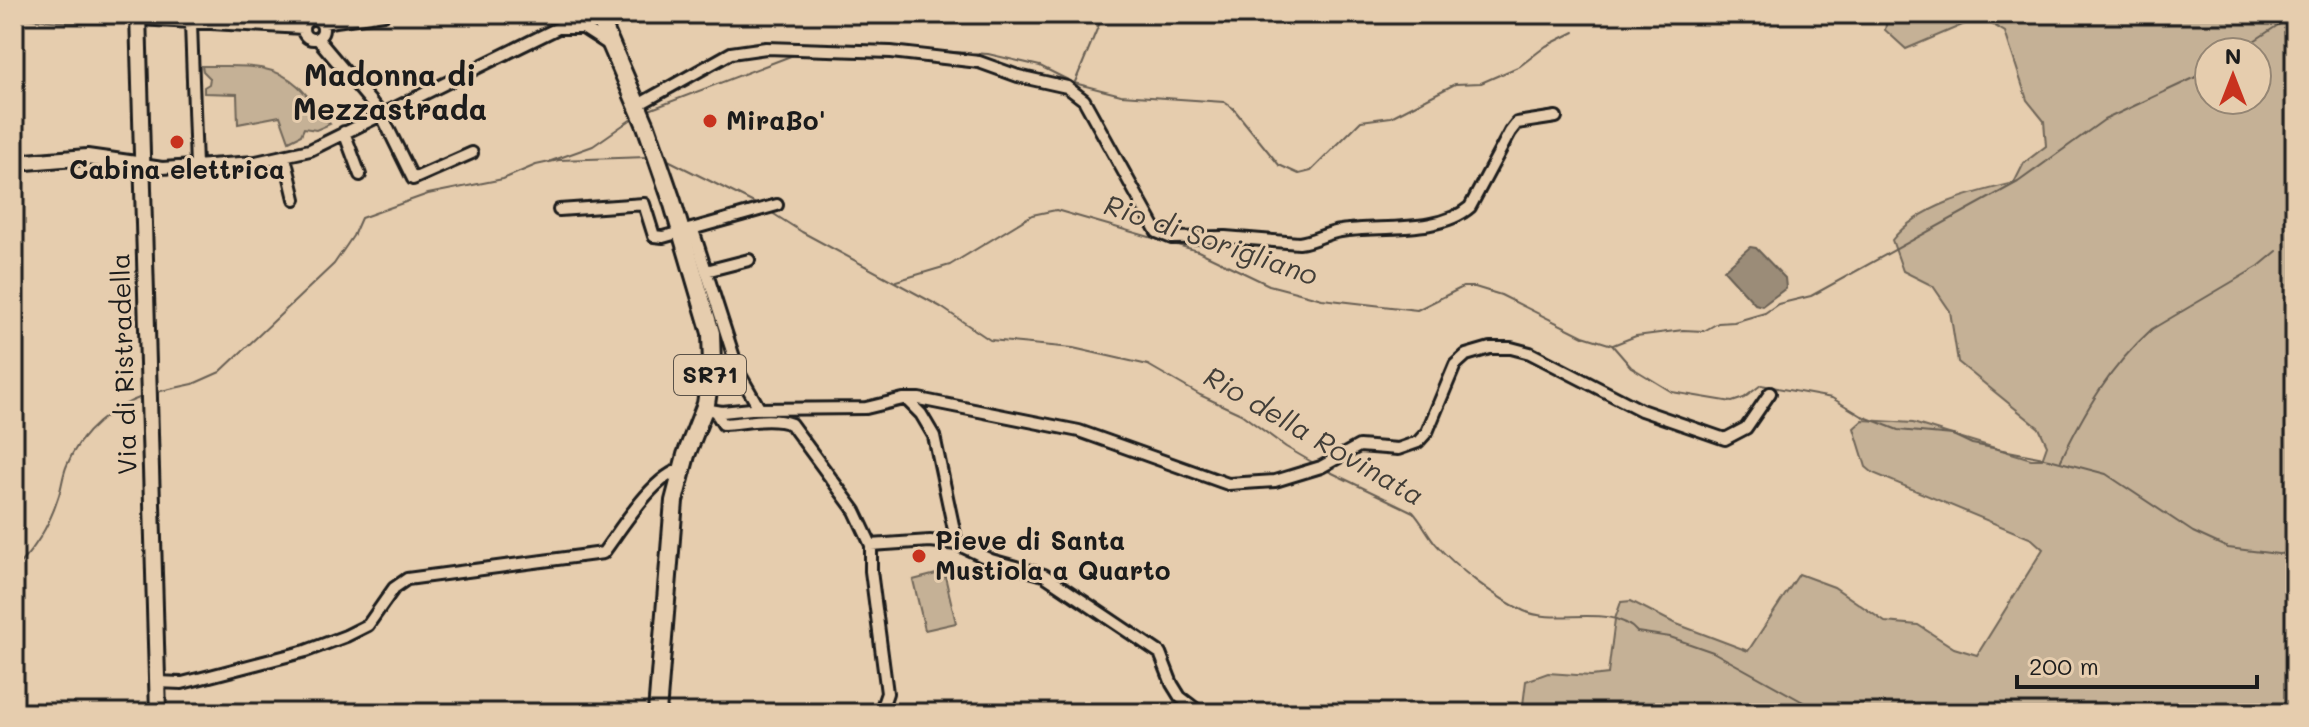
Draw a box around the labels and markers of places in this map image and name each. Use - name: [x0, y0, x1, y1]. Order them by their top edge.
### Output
- place label: MiraBo': [726, 103, 826, 137]
- marker: MiraBo': [701, 112, 719, 130]
- marker: Cabina elettrica: [168, 133, 186, 151]
- place label: Cabina elettrica: [69, 152, 285, 186]
- place label: Pieve di Santa Mustiola a Quarto: [935, 523, 1170, 587]
- marker: Pieve di Santa Mustiola a Quarto: [910, 547, 928, 565]

